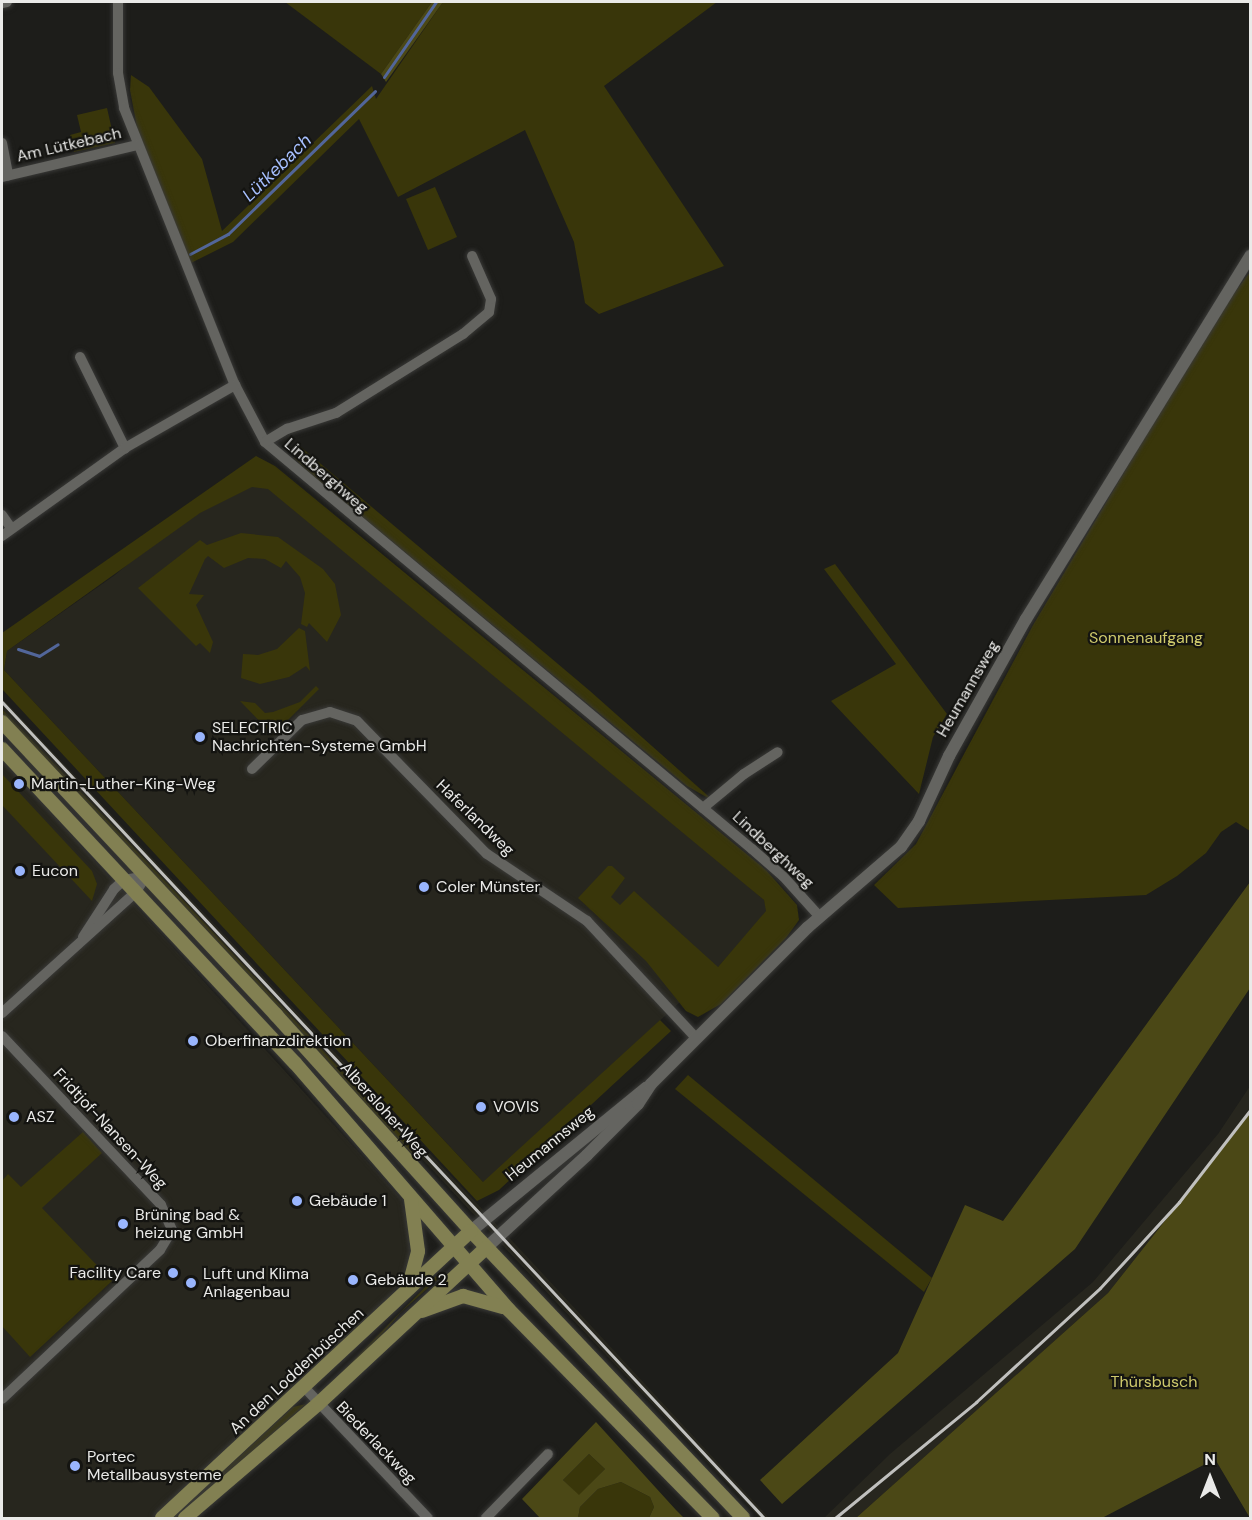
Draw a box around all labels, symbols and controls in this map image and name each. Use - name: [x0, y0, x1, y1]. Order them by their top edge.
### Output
- street label: Am Lütkebach: [15, 124, 123, 166]
- water label: Lütkebach: [238, 130, 316, 206]
- street label: Lindberghweg: [280, 435, 372, 517]
- park label: Sonnenaufgang: [1089, 628, 1203, 648]
- street label: Heumannsweg: [933, 637, 1003, 741]
- place label: SELECTRIC Nachrichten-Systeme GmbH: [212, 718, 427, 756]
- marker: SELECTRIC Nachrichten-Systeme GmbH: [193, 730, 207, 744]
- place label: Martin-Luther-King-Weg: [31, 774, 216, 794]
- street label: Haferlandweg: [432, 776, 518, 860]
- marker: Martin-Luther-King-Weg: [12, 777, 26, 791]
- street label: Lindberghweg: [728, 807, 818, 893]
- place label: Eucon: [32, 861, 78, 881]
- marker: Eucon: [13, 864, 27, 878]
- place label: Coler Münster: [436, 877, 540, 897]
- marker: Coler Münster: [417, 880, 431, 894]
- place label: Oberfinanzdirektion: [205, 1031, 351, 1051]
- marker: Oberfinanzdirektion: [186, 1034, 200, 1048]
- street label: Albersloher Weg: [336, 1058, 432, 1162]
- street label: Fridtjof-Nansen-Weg: [49, 1065, 171, 1193]
- place label: VOVIS: [493, 1097, 539, 1117]
- marker: VOVIS: [474, 1100, 488, 1114]
- street label: Heumannsweg: [502, 1103, 598, 1185]
- place label: ASZ: [26, 1107, 55, 1127]
- marker: ASZ: [7, 1110, 21, 1124]
- place label: Gebäude 1: [309, 1191, 386, 1211]
- marker: Gebäude 1: [290, 1194, 304, 1208]
- place label: Brüning bad & heizung GmbH: [135, 1205, 243, 1243]
- marker: Brüning bad & heizung GmbH: [116, 1217, 130, 1231]
- place label: Facility Care: [70, 1263, 161, 1283]
- place label: Luft und Klima Anlagenbau: [203, 1264, 309, 1302]
- marker: Facility Care: [166, 1266, 180, 1280]
- place label: Gebäude 2: [365, 1270, 447, 1290]
- marker: Gebäude 2: [346, 1273, 360, 1287]
- marker: Luft und Klima Anlagenbau: [184, 1276, 198, 1290]
- street label: An den Loddenbüschen: [226, 1304, 368, 1438]
- park label: Thürsbusch: [1111, 1372, 1197, 1392]
- street label: Biederlackweg: [332, 1398, 420, 1488]
- place label: Portec Metallbausysteme: [87, 1447, 222, 1485]
- north arrow: [1180, 1448, 1240, 1508]
- text: N: [1204, 1449, 1216, 1470]
- marker: Portec Metallbausysteme: [68, 1459, 82, 1473]

